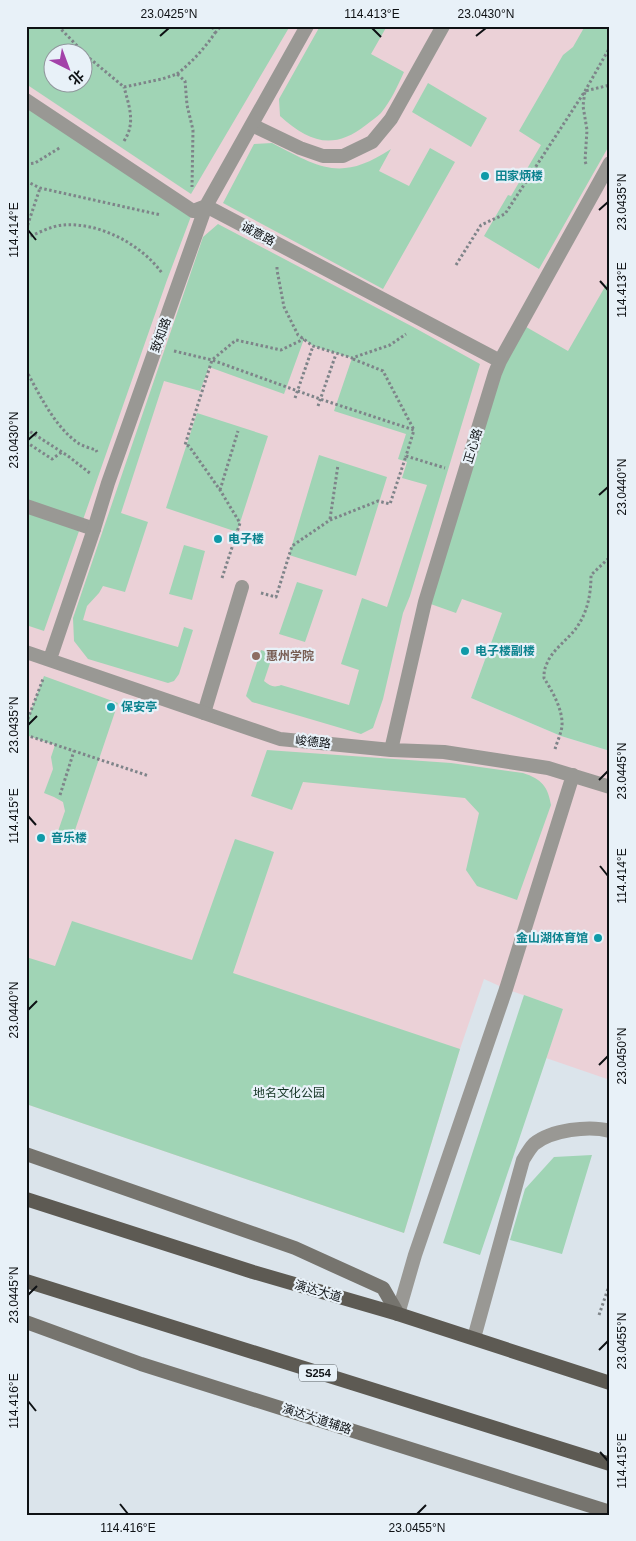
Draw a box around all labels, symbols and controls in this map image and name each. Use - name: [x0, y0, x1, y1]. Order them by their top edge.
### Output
- text: 23.0425°N: [141, 7, 197, 21]
- text: 114.413°E: [344, 7, 400, 21]
- text: 23.0430°N: [458, 7, 514, 21]
- north arrow: [42, 42, 92, 92]
- text: 北: [66, 67, 87, 88]
- place label: 田家炳楼: [495, 169, 543, 183]
- marker: 田家炳楼: [479, 170, 491, 182]
- text: 23.0435°N: [615, 174, 629, 230]
- text: 114.414°E: [7, 202, 21, 258]
- street label: 诚意路: [239, 219, 277, 249]
- text: 114.413°E: [615, 262, 629, 318]
- street label: 致知路: [148, 316, 174, 354]
- text: 23.0430°N: [7, 412, 21, 468]
- street label: 正心路: [461, 427, 485, 465]
- text: 23.0440°N: [615, 459, 629, 515]
- place label: 电子楼: [228, 532, 264, 546]
- marker: 电子楼: [212, 533, 224, 545]
- place label: 电子楼副楼: [475, 644, 535, 658]
- marker: 电子楼副楼: [459, 645, 471, 657]
- place label: 惠州学院: [266, 649, 314, 663]
- marker: 惠州学院: [250, 650, 262, 662]
- text: 23.0435°N: [7, 697, 21, 753]
- place label: 保安亭: [121, 700, 157, 714]
- marker: 保安亭: [105, 701, 117, 713]
- street label: 峻德路: [294, 733, 332, 751]
- text: 23.0445°N: [615, 743, 629, 799]
- text: 114.415°E: [7, 788, 21, 844]
- place label: 音乐楼: [51, 831, 87, 845]
- marker: 音乐楼: [35, 832, 47, 844]
- text: 114.414°E: [615, 848, 629, 904]
- place label: 金山湖体育馆: [516, 931, 588, 945]
- marker: 金山湖体育馆: [592, 932, 604, 944]
- text: 23.0440°N: [7, 982, 21, 1038]
- text: 23.0450°N: [615, 1028, 629, 1084]
- park label: 地名文化公园: [253, 1086, 325, 1100]
- text: 23.0445°N: [7, 1267, 21, 1323]
- street label: 演达大道: [293, 1278, 343, 1304]
- text: 23.0455°N: [615, 1313, 629, 1369]
- road number: S254: [299, 1365, 337, 1382]
- text: 114.416°E: [7, 1373, 21, 1429]
- street label: 演达大道辅路: [281, 1401, 353, 1437]
- text: 114.415°E: [615, 1433, 629, 1489]
- text: 114.416°E: [100, 1521, 156, 1535]
- text: 23.0455°N: [389, 1521, 445, 1535]

